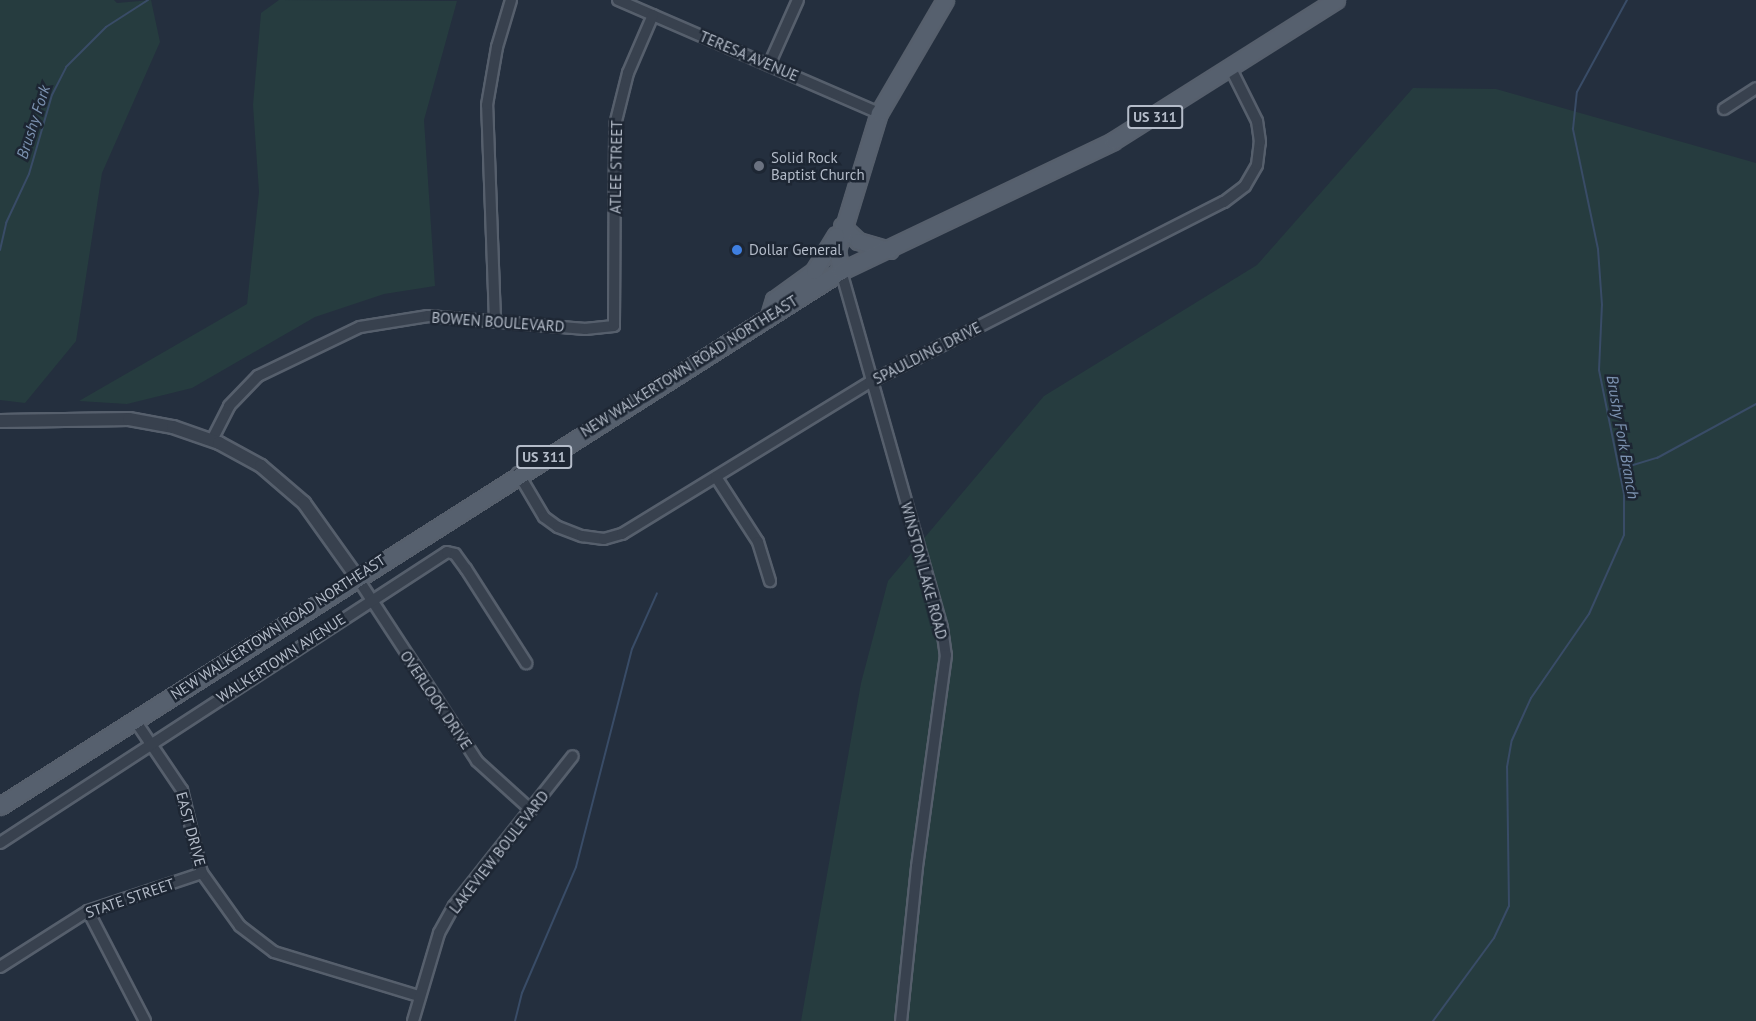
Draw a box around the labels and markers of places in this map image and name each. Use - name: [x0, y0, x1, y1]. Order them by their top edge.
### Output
- place label: Solid Rock Baptist Church: [771, 148, 865, 183]
- marker: Solid Rock Baptist Church: [752, 159, 766, 173]
- place label: Dollar General: [749, 241, 842, 259]
- marker: Dollar General: [730, 243, 744, 257]

